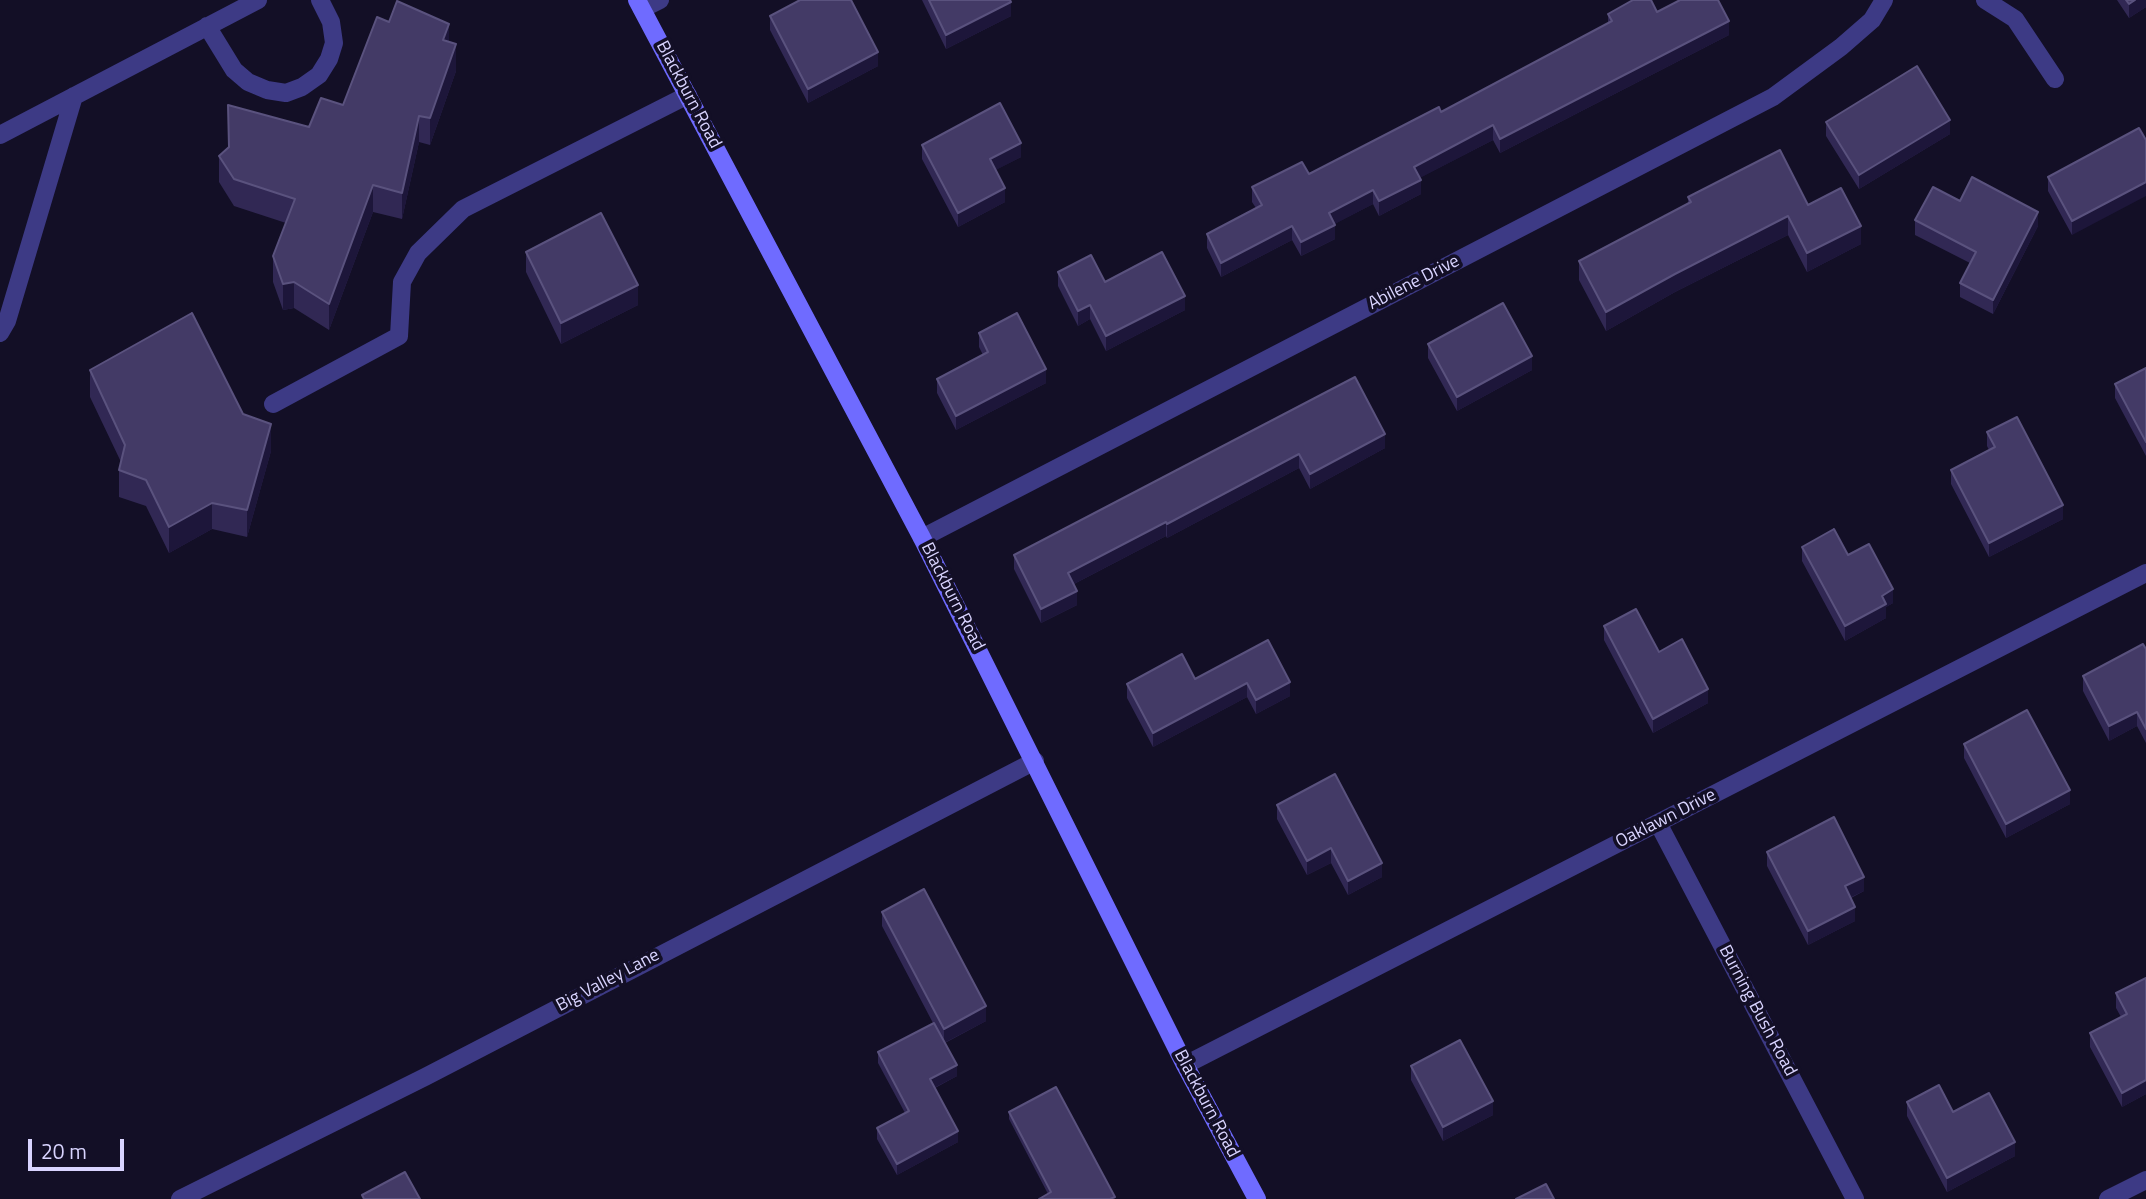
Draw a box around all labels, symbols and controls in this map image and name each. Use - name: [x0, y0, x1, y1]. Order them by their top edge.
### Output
- street label: Blackburn Road: [651, 38, 725, 152]
- street label: Abilene Drive: [1365, 251, 1463, 315]
- street label: Blackburn Road: [915, 539, 989, 655]
- street label: Oaklawn Drive: [1612, 785, 1720, 853]
- street label: Burning Bush Road: [1713, 942, 1801, 1080]
- street label: Big Valley Lane: [553, 945, 663, 1017]
- street label: Blackburn Road: [1169, 1047, 1243, 1161]
- scale bar: [32, 1126, 128, 1170]
- text: 20 m: [41, 1135, 87, 1167]

